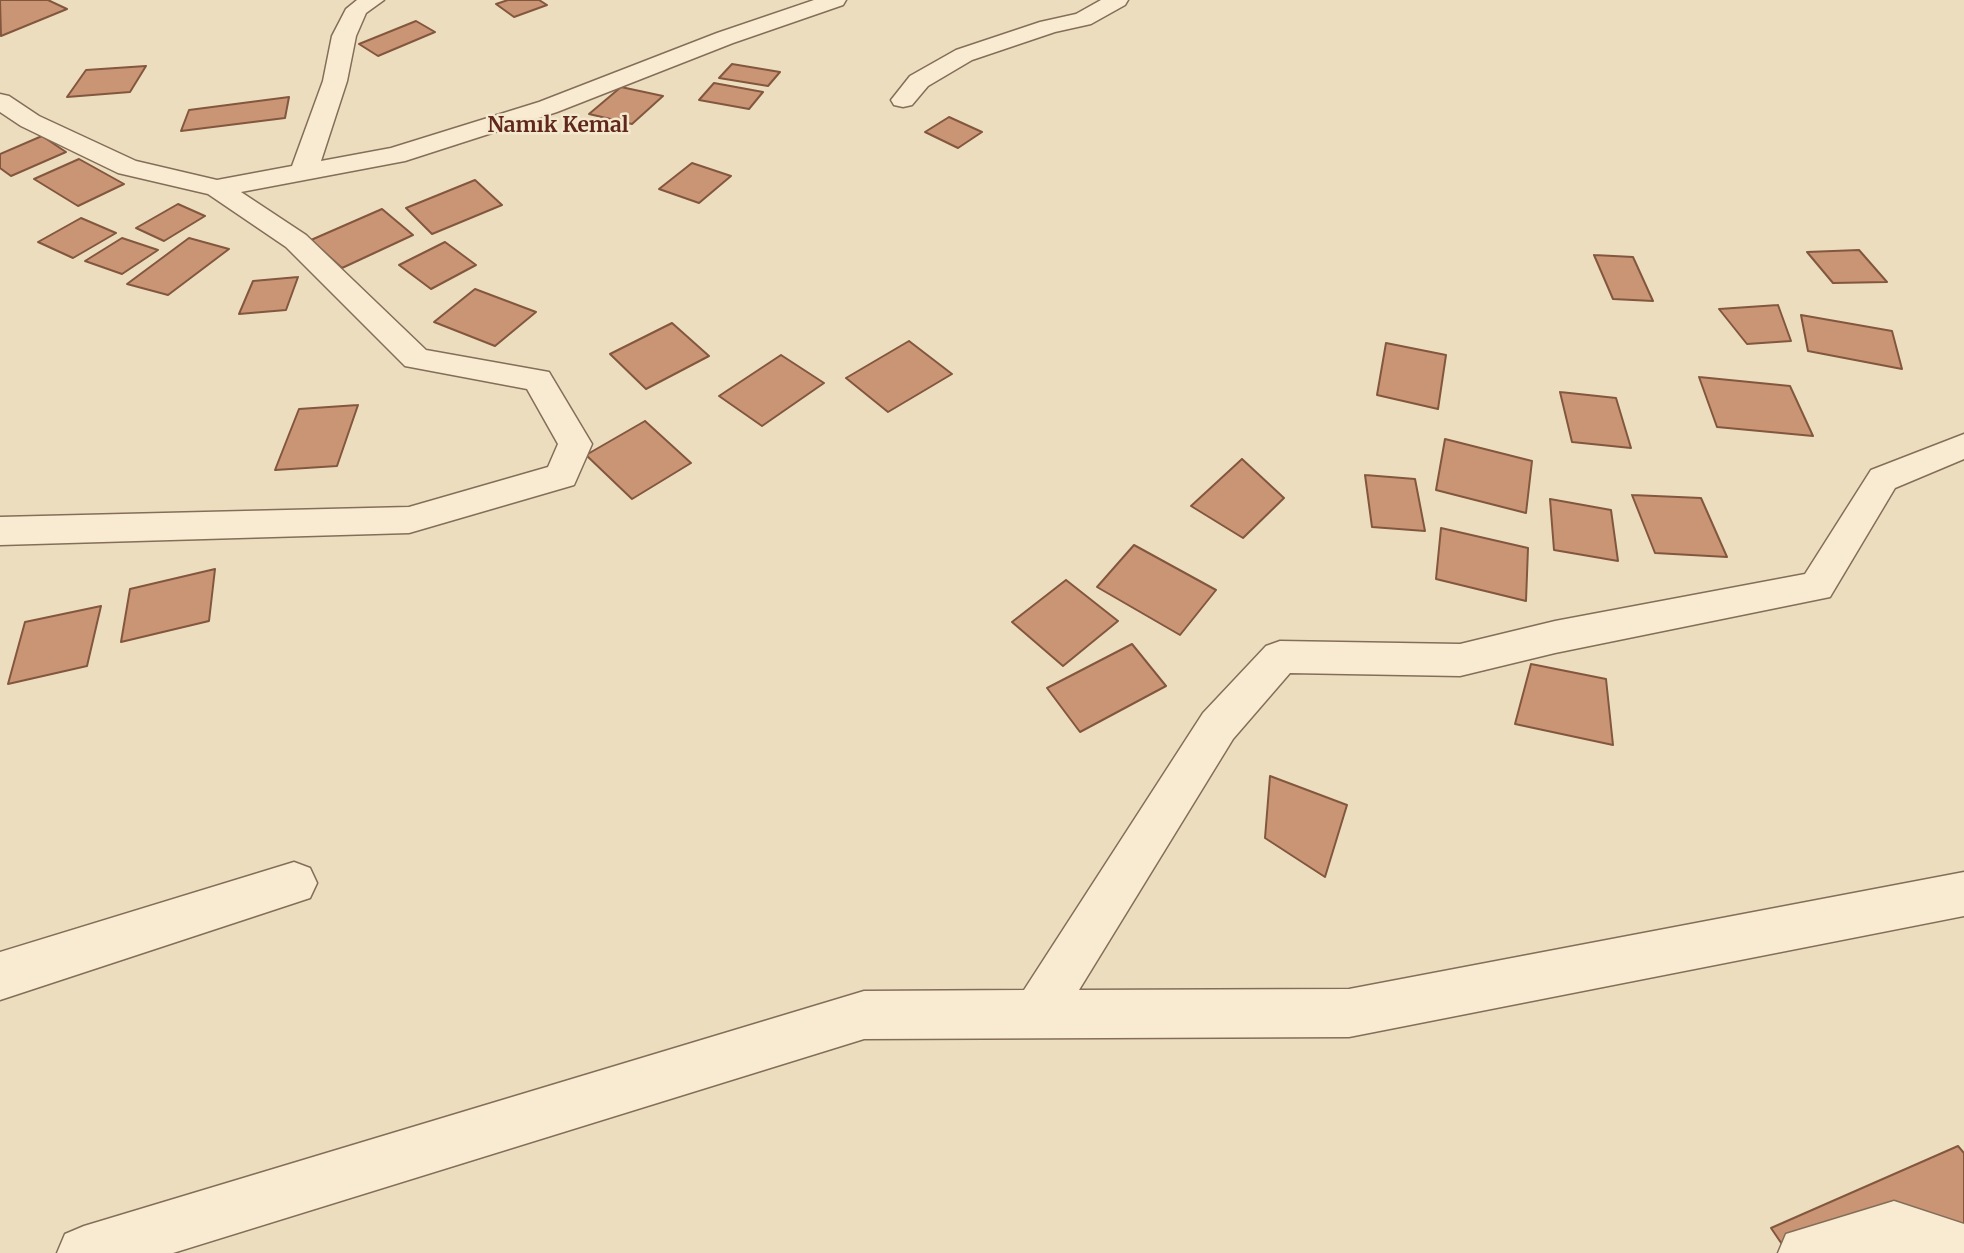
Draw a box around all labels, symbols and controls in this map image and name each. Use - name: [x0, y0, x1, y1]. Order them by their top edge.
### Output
- district label: Namık Kemal: [487, 113, 629, 139]

